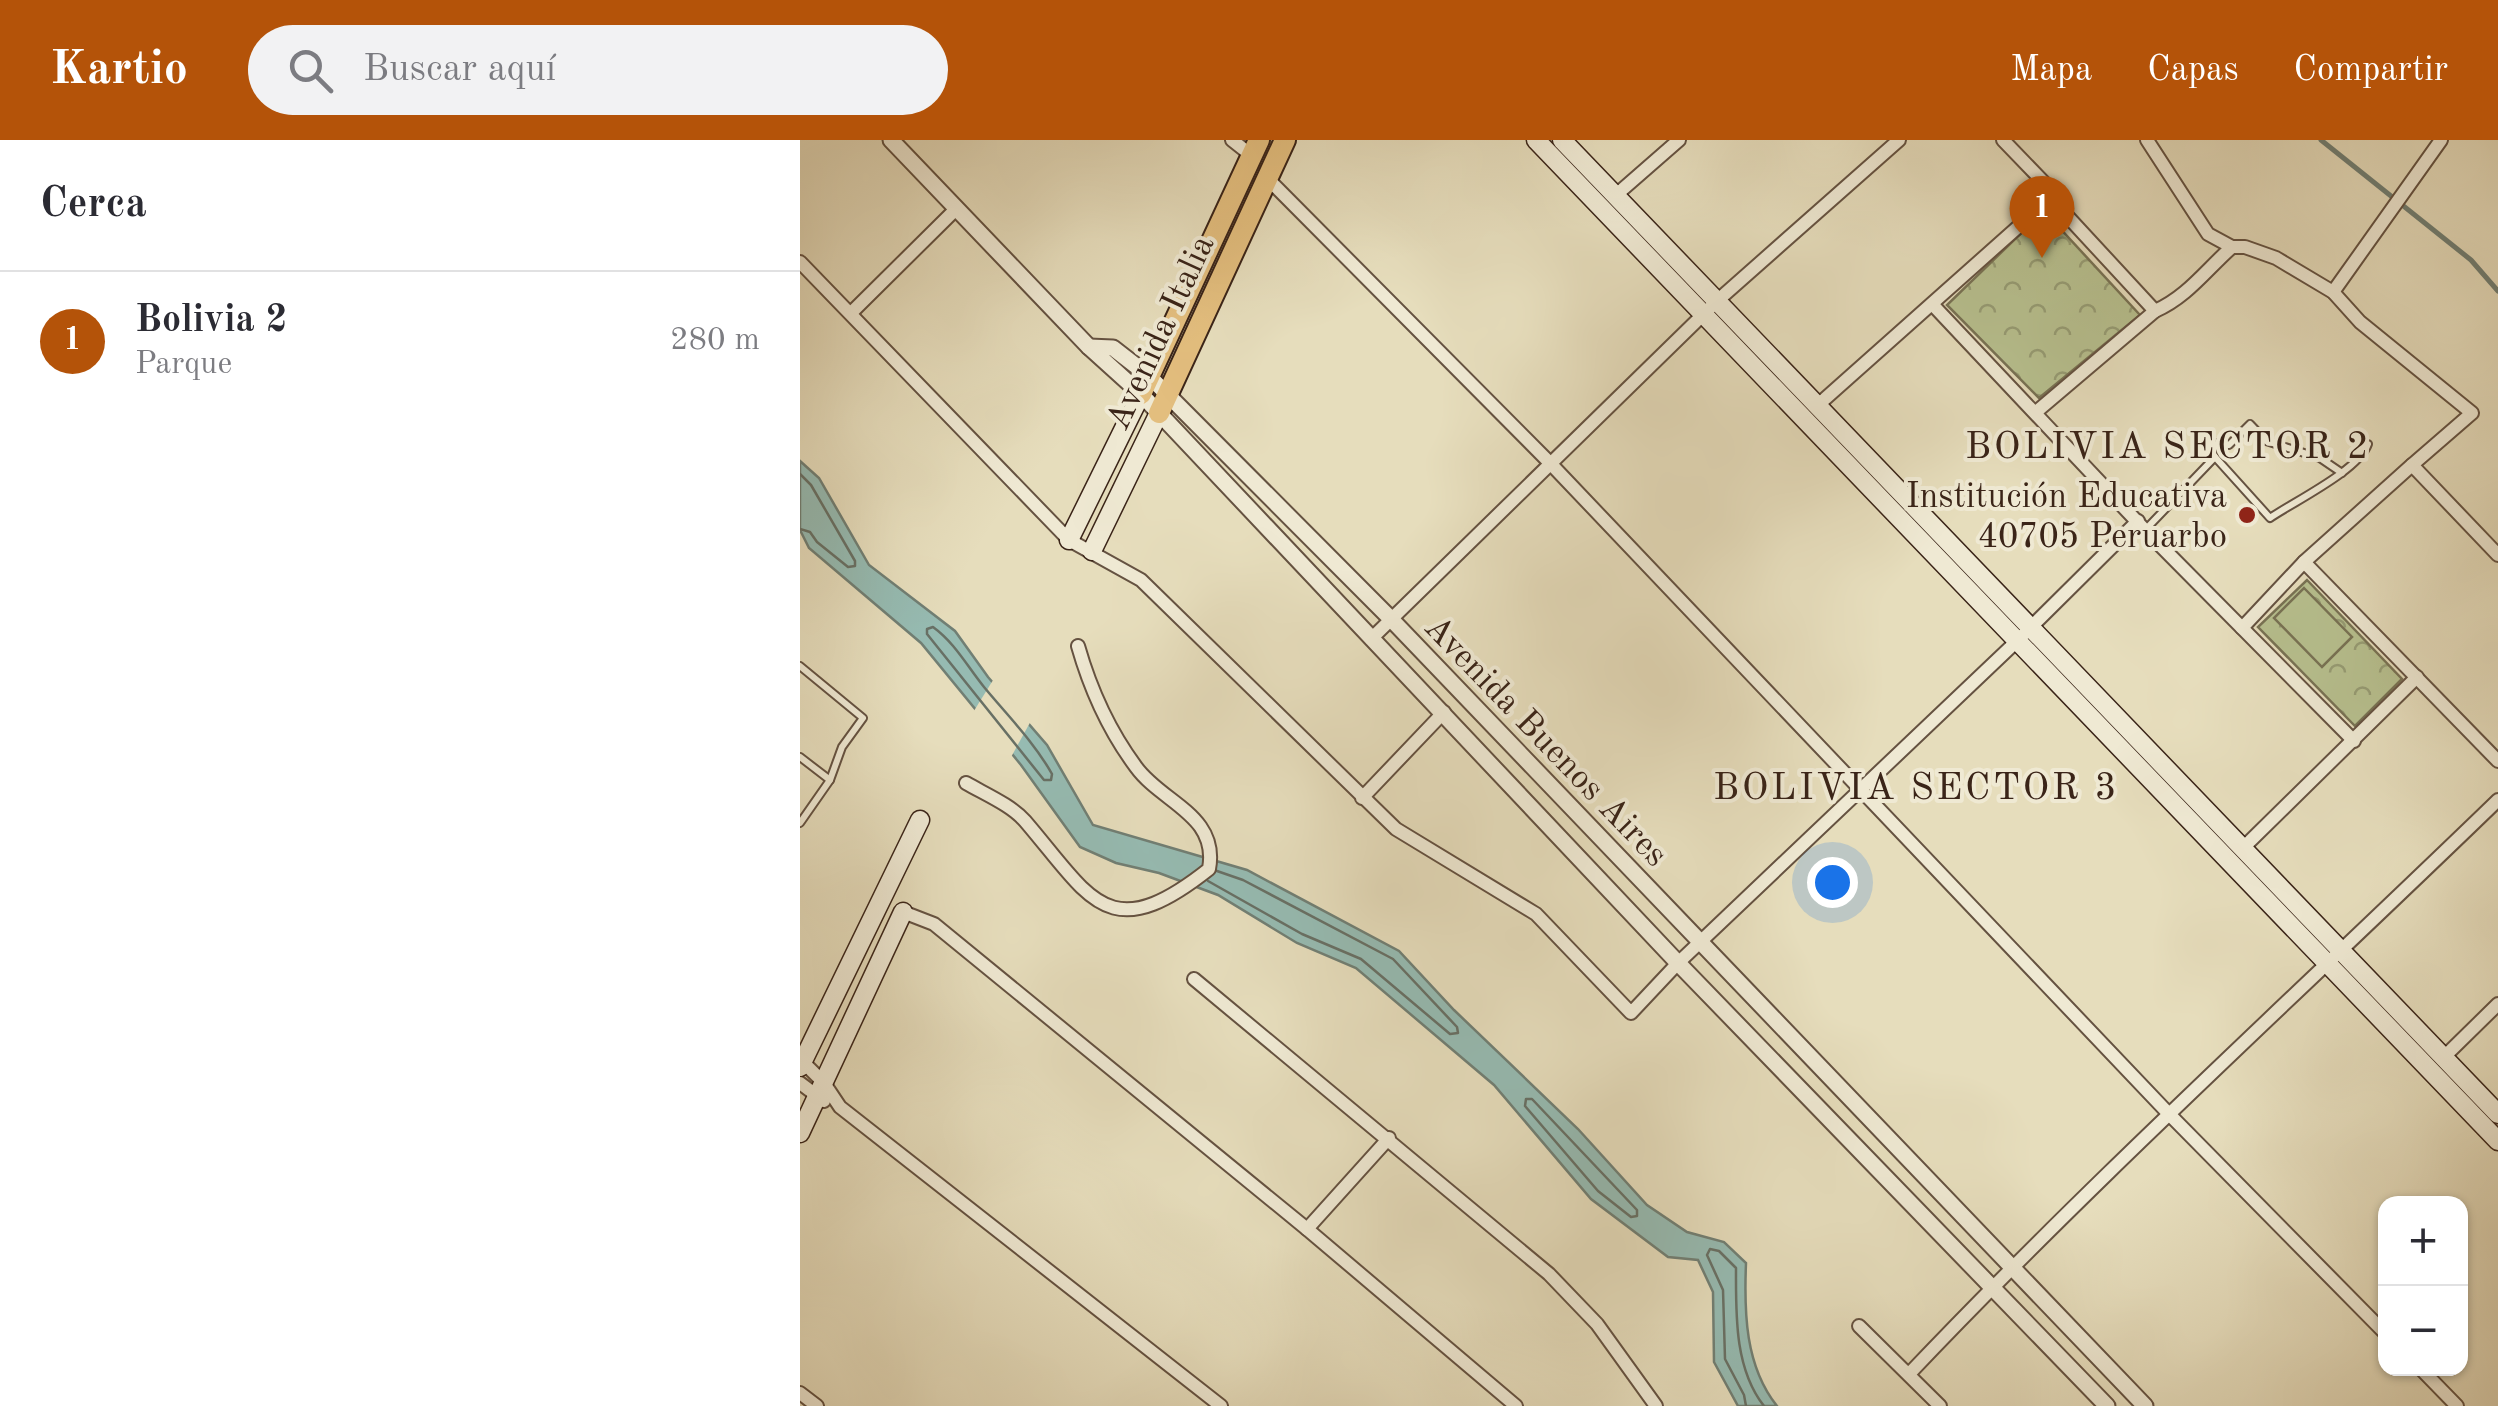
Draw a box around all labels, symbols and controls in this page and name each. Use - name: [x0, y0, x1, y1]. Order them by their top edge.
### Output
- search box: [248, 25, 948, 115]
- icon: search: [283, 43, 338, 98]
- text: Kartio: [50, 46, 188, 94]
- text: Buscar aquí: [363, 51, 556, 89]
- text: Mapa: [2010, 53, 2092, 88]
- text: Capas: [2147, 53, 2239, 88]
- text: Compartir: [2294, 53, 2448, 88]
- pin: 1: [2010, 176, 2074, 258]
- text: Cerca: [40, 184, 147, 226]
- street label: Avenida Italia: [1101, 230, 1222, 436]
- text: Bolivia 2: [135, 302, 287, 340]
- text: 1: [63, 325, 82, 357]
- text: 280 m: [670, 325, 760, 357]
- text: Parque: [135, 349, 232, 381]
- district label: BOLIVIA SECTOR 2: [1965, 429, 2371, 467]
- place label: Institución Educativa 40705 Peruarbo: [1906, 480, 2227, 555]
- marker: Institución Educativa 40705 Peruarbo: [2236, 504, 2258, 526]
- street label: Avenida Buenos Aires: [1417, 610, 1674, 874]
- district label: BOLIVIA SECTOR 3: [1713, 770, 2119, 808]
- your location: [1807, 857, 1858, 908]
- map controls: [2378, 1196, 2468, 1376]
- button: +: [2378, 1196, 2468, 1286]
- button: −: [2378, 1286, 2468, 1376]

